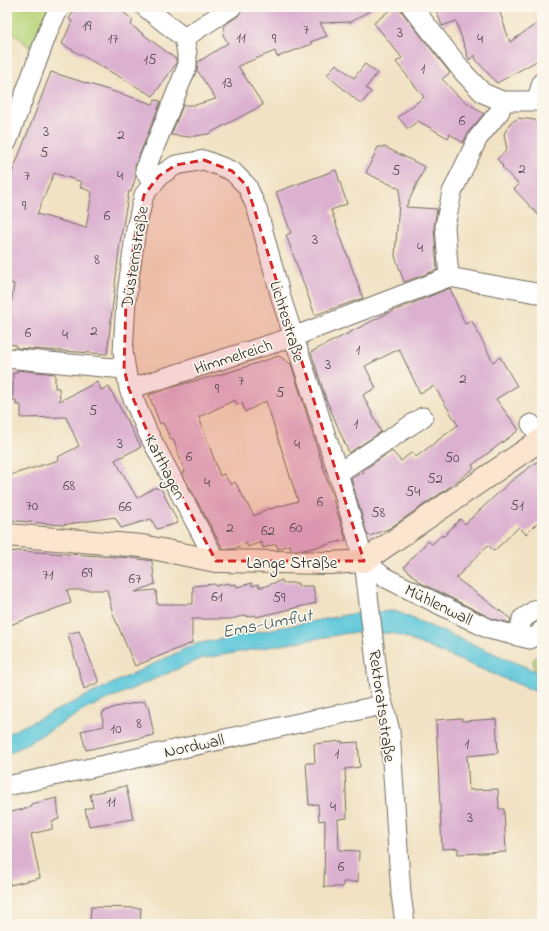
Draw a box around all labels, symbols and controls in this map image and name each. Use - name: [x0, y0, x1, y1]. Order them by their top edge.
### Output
- house number: 19: [82, 15, 92, 37]
- house number: 7: [303, 19, 309, 41]
- house number: 3: [397, 22, 403, 44]
- house number: 11: [236, 27, 246, 49]
- house number: 17: [108, 28, 118, 50]
- house number: 9: [272, 28, 277, 50]
- house number: 4: [477, 28, 483, 50]
- house number: 15: [143, 49, 157, 71]
- house number: 1: [421, 58, 426, 80]
- house number: 13: [222, 72, 232, 94]
- house number: 6: [459, 110, 466, 132]
- house number: 3: [43, 121, 49, 143]
- house number: 2: [117, 124, 125, 146]
- house number: 5: [40, 142, 49, 164]
- house number: 2: [518, 158, 526, 180]
- house number: 5: [392, 160, 401, 182]
- house number: 7: [24, 165, 30, 187]
- house number: 4: [117, 165, 123, 187]
- house number: 9: [22, 195, 27, 217]
- street label: Düsternstraße: [115, 204, 156, 311]
- house number: 6: [104, 205, 111, 227]
- house number: 3: [312, 229, 318, 251]
- house number: 4: [417, 237, 423, 259]
- house number: 8: [94, 249, 100, 271]
- street label: Lichtestraße: [262, 278, 311, 365]
- house number: 2: [90, 320, 98, 342]
- house number: 6: [25, 322, 32, 344]
- house number: 4: [62, 324, 68, 346]
- street label: Himmelreich: [191, 333, 276, 382]
- house number: 1: [356, 339, 361, 361]
- house number: 3: [325, 354, 331, 376]
- house number: 2: [459, 368, 467, 390]
- house number: 7: [238, 370, 244, 392]
- house number: 9: [215, 378, 220, 400]
- house number: 5: [276, 382, 285, 404]
- house number: 5: [89, 400, 98, 422]
- house number: 1: [354, 413, 359, 435]
- street label: Katthagen: [136, 431, 192, 505]
- house number: 3: [117, 433, 123, 455]
- house number: 4: [294, 434, 300, 456]
- house number: 6: [186, 446, 193, 468]
- house number: 50: [444, 447, 460, 469]
- house number: 52: [427, 468, 444, 490]
- house number: 4: [204, 472, 210, 494]
- house number: 68: [63, 475, 75, 497]
- house number: 54: [406, 481, 420, 503]
- house number: 6: [317, 491, 324, 513]
- house number: 70: [26, 495, 39, 517]
- house number: 51: [510, 495, 524, 517]
- house number: 66: [118, 496, 132, 518]
- house number: 58: [371, 502, 385, 524]
- house number: 2: [226, 517, 234, 539]
- house number: 60: [289, 517, 303, 539]
- house number: 62: [261, 520, 276, 542]
- street label: Lange Straße: [247, 551, 338, 578]
- house number: 69: [81, 562, 93, 584]
- house number: 71: [43, 564, 54, 586]
- house number: 67: [129, 568, 141, 590]
- street label: Mühlenwall: [400, 578, 477, 633]
- house number: 61: [211, 586, 223, 608]
- house number: 59: [272, 587, 286, 609]
- water label: Ems-Umflut: [220, 603, 317, 646]
- street label: Rektoratsstraße: [361, 648, 402, 764]
- house number: 8: [136, 713, 142, 735]
- house number: 10: [110, 718, 122, 740]
- street label: Nordwall: [162, 728, 227, 765]
- house number: 1: [465, 733, 470, 755]
- house number: 1: [335, 743, 340, 765]
- house number: 11: [106, 791, 116, 813]
- house number: 4: [330, 796, 336, 818]
- house number: 3: [467, 807, 473, 829]
- house number: 6: [338, 856, 345, 878]

